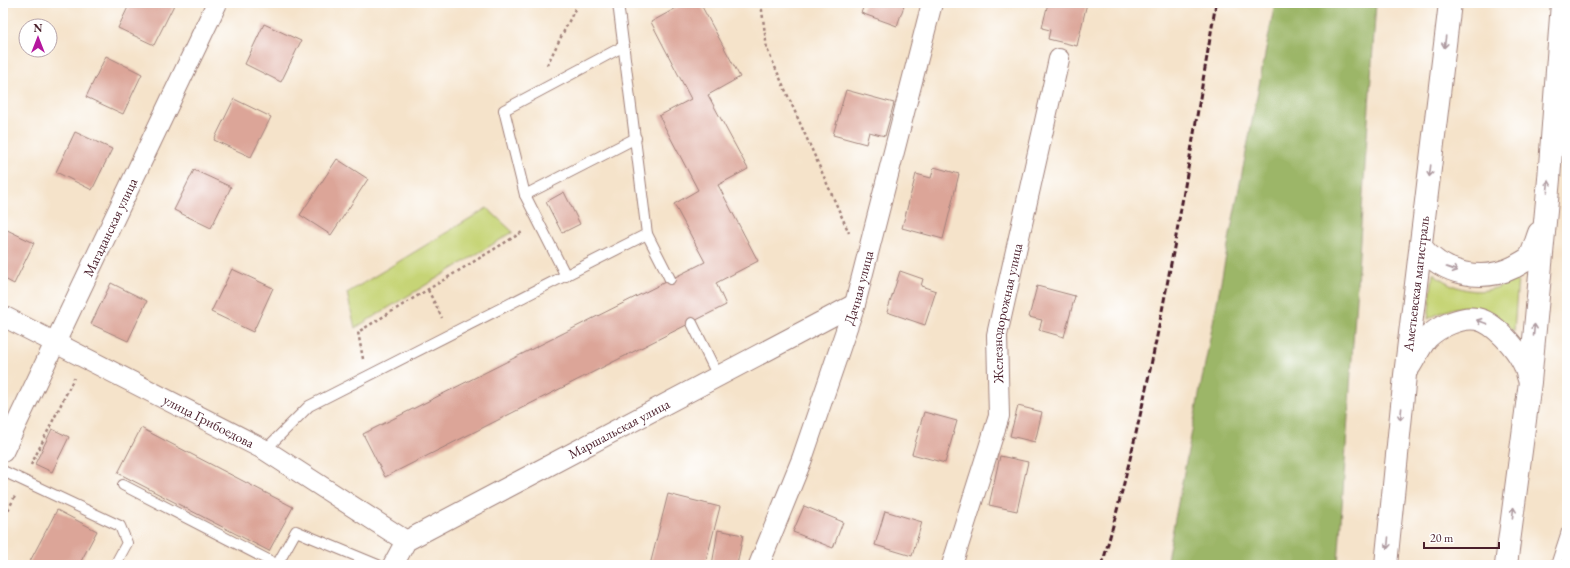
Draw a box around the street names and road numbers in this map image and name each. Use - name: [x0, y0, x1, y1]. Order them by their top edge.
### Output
- street label: Магаданская улица: [79, 175, 141, 279]
- street label: Аметьевская магистраль: [1399, 214, 1433, 353]
- street label: Железнодорожная улица: [988, 241, 1026, 385]
- street label: Дачная улица: [840, 248, 877, 327]
- street label: улица Грибоедова: [160, 390, 258, 452]
- street label: Маршальская улица: [565, 394, 673, 463]

